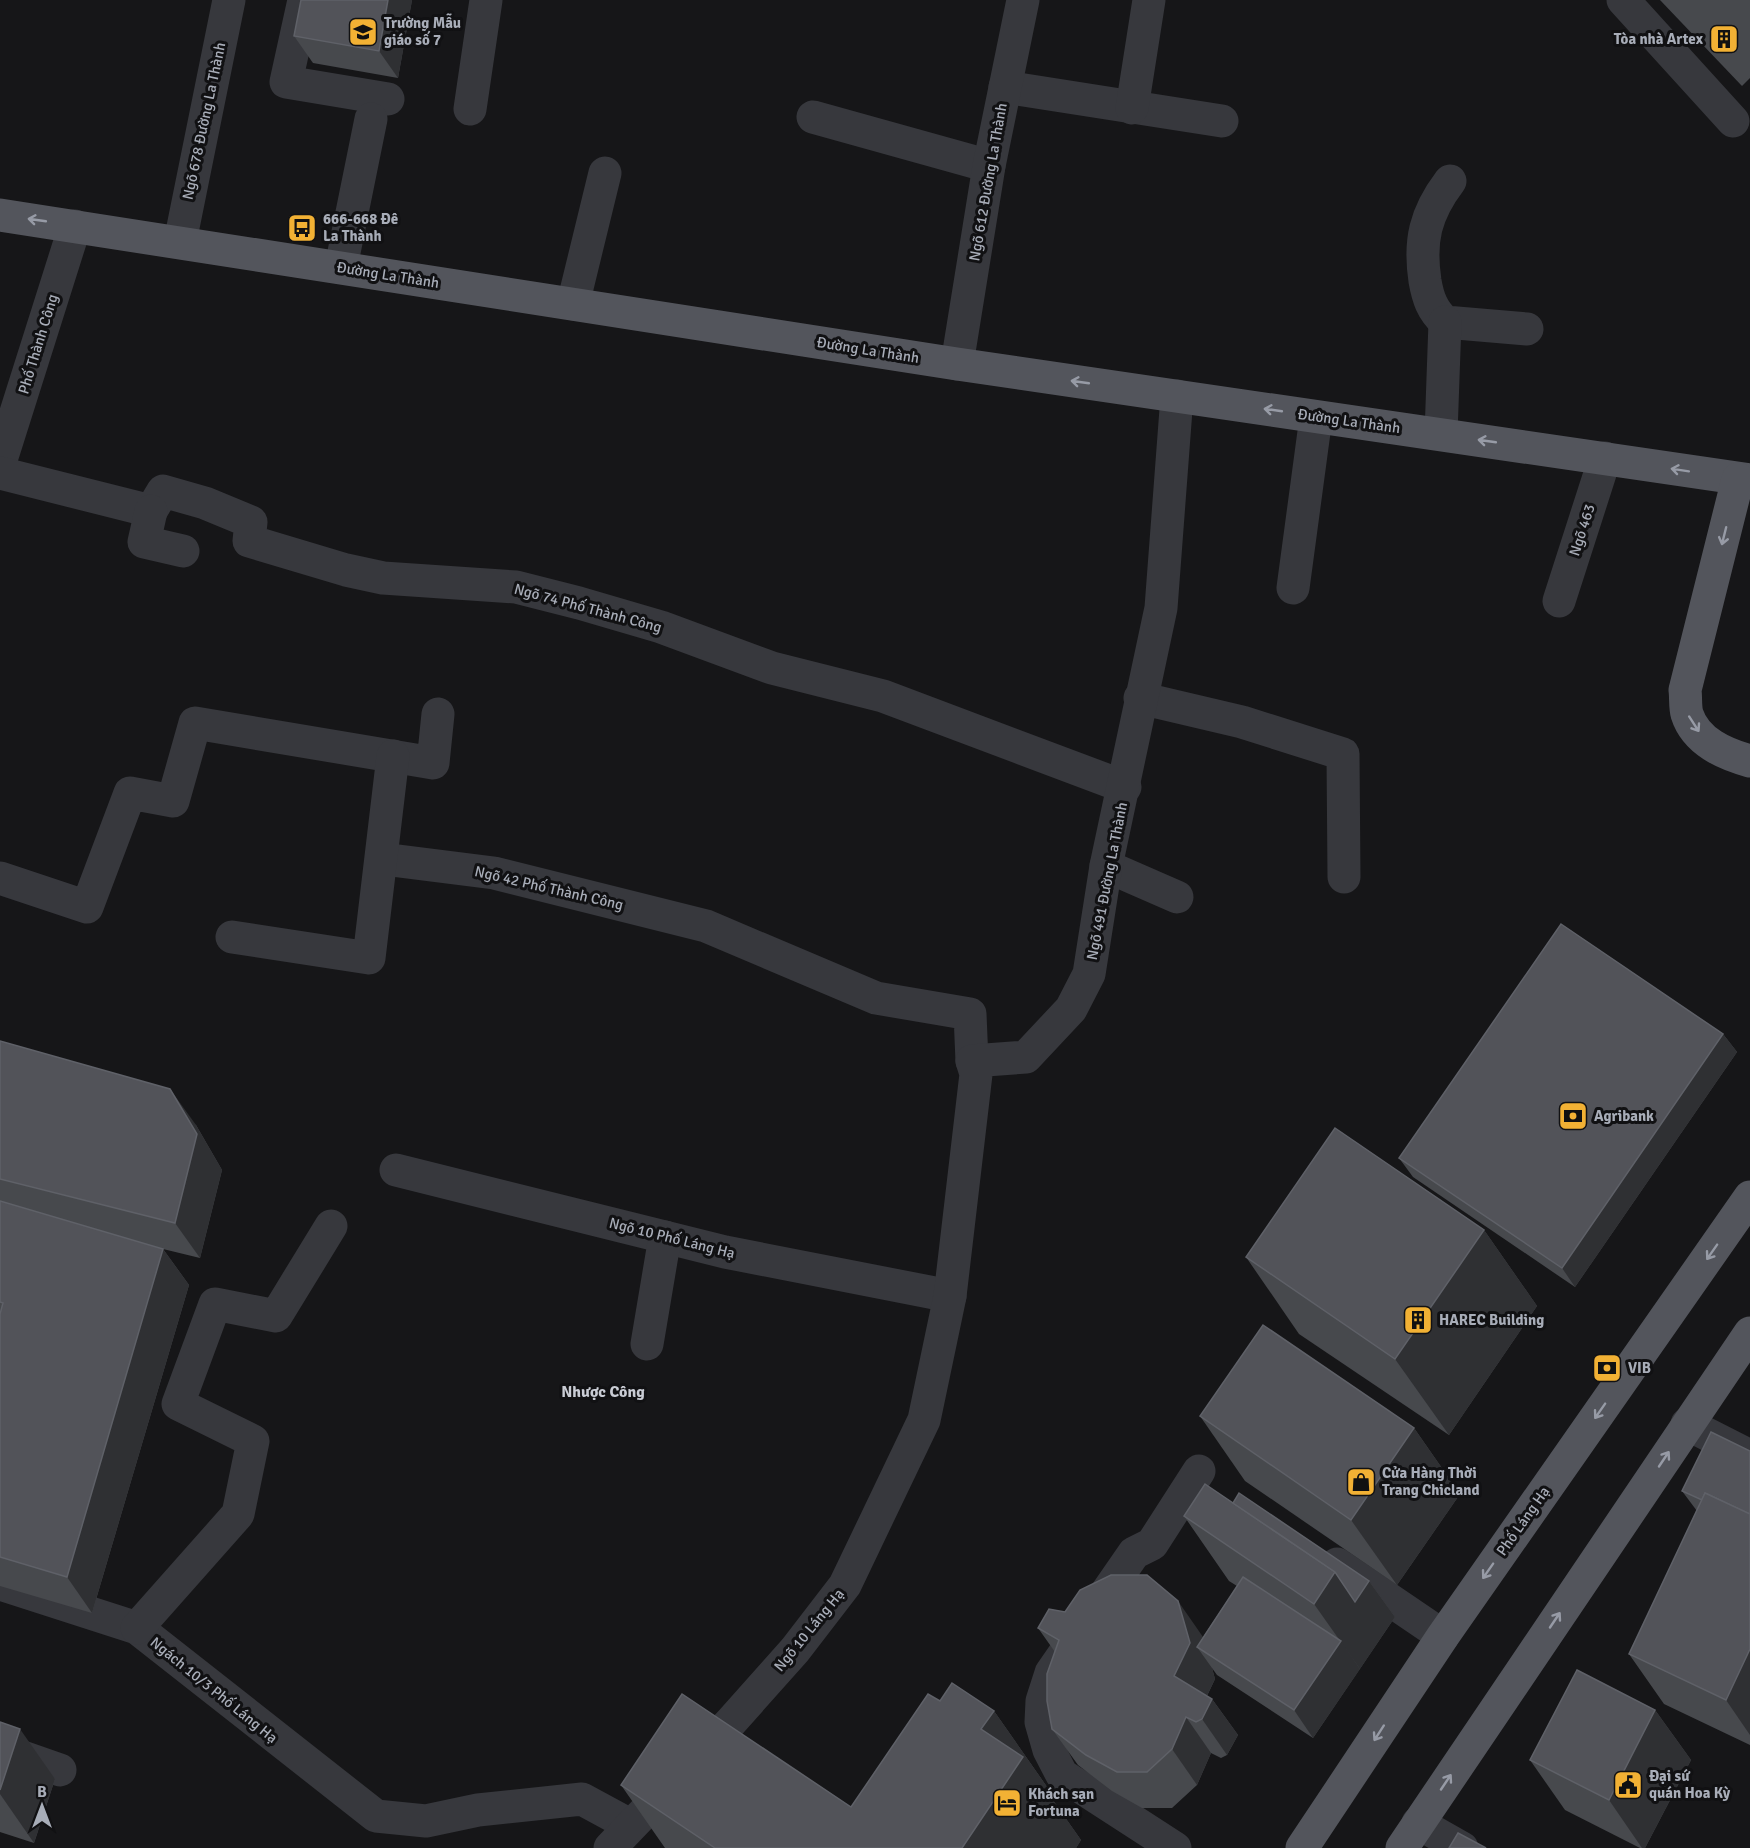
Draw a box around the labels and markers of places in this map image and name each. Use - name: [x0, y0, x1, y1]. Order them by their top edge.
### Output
- place label: Trường Mẫu giáo số 7: [384, 13, 461, 49]
- school or university icon: Trường Mẫu giáo số 7: [347, 16, 379, 48]
- building icon: Tòa nhà Artex: [1708, 23, 1740, 55]
- place label: Tòa nhà Artex: [1614, 30, 1704, 48]
- place label: 666-668 Đê La Thành: [323, 210, 398, 245]
- bus stop icon: 666-668 Đê La Thành: [286, 212, 318, 244]
- bank icon: Agribank: [1557, 1100, 1589, 1132]
- place label: Agribank: [1594, 1107, 1654, 1125]
- building icon: HAREC Building: [1402, 1304, 1434, 1336]
- place label: HAREC Building: [1439, 1311, 1544, 1329]
- bank icon: VIB: [1591, 1352, 1623, 1384]
- place label: VIB: [1628, 1359, 1651, 1377]
- place label: Cửa Hàng Thời Trang Chicland: [1382, 1464, 1480, 1499]
- shop icon: Cửa Hàng Thời Trang Chicland: [1345, 1466, 1377, 1498]
- place label: Đại sứ quán Hoa Kỳ: [1649, 1767, 1731, 1802]
- public building icon: Đại sứ quán Hoa Kỳ: [1612, 1769, 1644, 1801]
- place label: Khách sạn Fortuna: [1028, 1785, 1094, 1820]
- hotel icon: Khách sạn Fortuna: [991, 1787, 1023, 1819]

